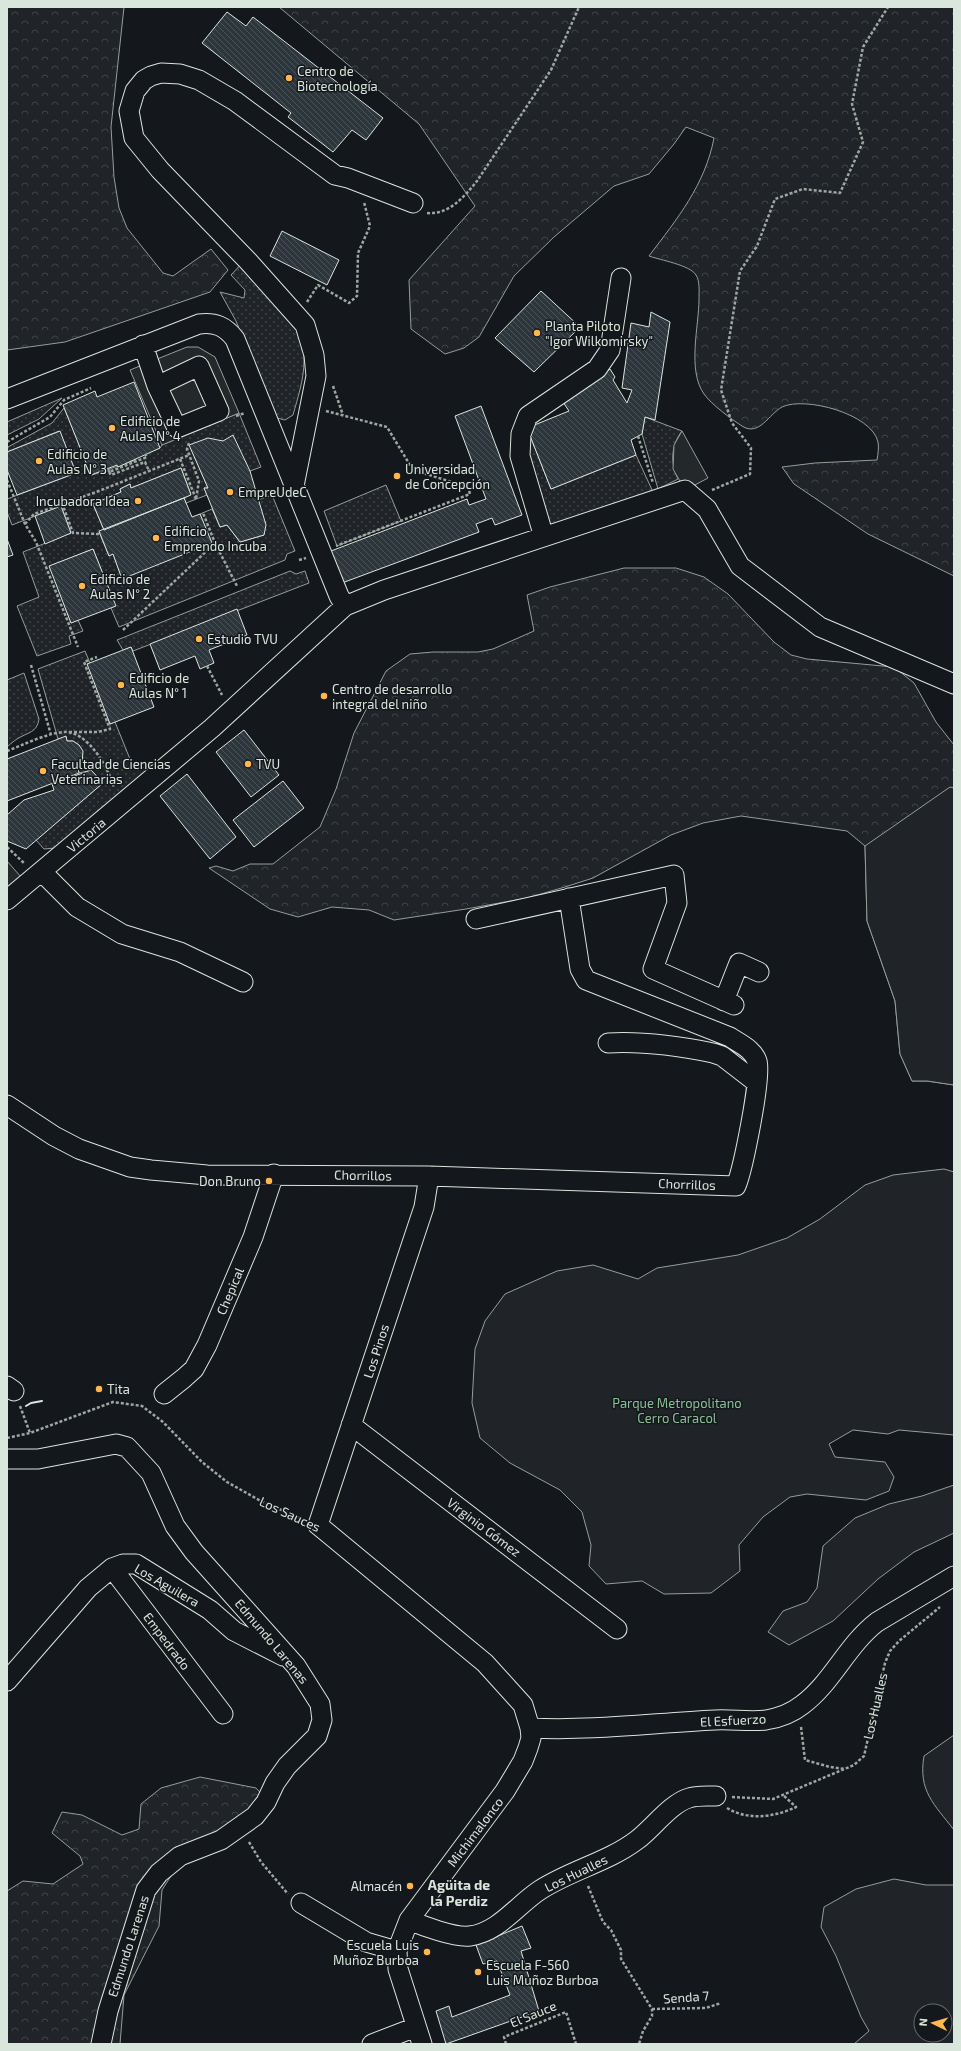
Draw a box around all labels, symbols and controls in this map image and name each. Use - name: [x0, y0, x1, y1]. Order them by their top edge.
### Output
- place label: Centro de Biotecnología: [297, 63, 378, 94]
- marker: Centro de Biotecnología: [284, 73, 294, 83]
- place label: Planta Piloto "Igor Wilkomirsky": [545, 318, 653, 349]
- marker: Planta Piloto "Igor Wilkomirsky": [532, 328, 542, 338]
- place label: Edificio de Aulas N° 4: [120, 413, 181, 444]
- marker: Edificio de Aulas N° 4: [107, 423, 117, 433]
- place label: Edificio de Aulas N° 3: [47, 446, 107, 477]
- marker: Edificio de Aulas N° 3: [34, 456, 44, 466]
- place label: Universidad de Concepción: [405, 461, 490, 492]
- marker: Universidad de Concepción: [392, 471, 402, 481]
- place label: EmpreUdeC: [238, 484, 307, 500]
- marker: EmpreUdeC: [225, 487, 235, 497]
- place label: Incubadora Idea: [36, 493, 130, 509]
- marker: Incubadora Idea: [133, 496, 143, 506]
- place label: Edificio Emprendo Incuba: [164, 523, 267, 554]
- marker: Edificio Emprendo Incuba: [151, 533, 161, 543]
- place label: Edificio de Aulas N° 2: [90, 571, 150, 602]
- marker: Edificio de Aulas N° 2: [77, 581, 87, 591]
- place label: Estudio TVU: [207, 631, 278, 647]
- marker: Estudio TVU: [194, 634, 204, 644]
- place label: Edificio de Aulas N° 1: [129, 670, 189, 701]
- marker: Edificio de Aulas N° 1: [116, 680, 126, 690]
- place label: Centro de desarrollo integral del niño: [332, 681, 452, 712]
- marker: Centro de desarrollo integral del niño: [319, 691, 329, 701]
- place label: Facultad de Ciencias Veterinarias: [51, 756, 171, 787]
- place label: TVU: [256, 756, 280, 772]
- marker: TVU: [243, 759, 253, 769]
- marker: Facultad de Ciencias Veterinarias: [38, 766, 48, 776]
- street label: Victoria: [63, 814, 109, 856]
- street label: Chorrillos: [334, 1166, 392, 1184]
- place label: Don Bruno: [199, 1173, 261, 1189]
- street label: Chorrillos: [658, 1175, 716, 1193]
- marker: Don Bruno: [264, 1176, 274, 1186]
- street label: Chepical: [213, 1265, 247, 1317]
- street label: Los Pinos: [360, 1322, 392, 1380]
- place label: Tita: [107, 1381, 130, 1397]
- marker: Tita: [94, 1384, 104, 1394]
- park label: Parque Metropolitano Cerro Caracol: [612, 1395, 742, 1426]
- street label: Los Sauces: [257, 1493, 323, 1535]
- street label: Virginio Gómez: [444, 1494, 524, 1560]
- street label: Los Aguilera: [132, 1560, 202, 1610]
- street label: Edmundo Larenas: [232, 1595, 312, 1687]
- street label: Empedrado: [140, 1609, 194, 1673]
- street label: Los Hualles: [860, 1671, 890, 1741]
- street label: El Esfuerzo: [700, 1710, 766, 1730]
- street label: Michimalonco: [444, 1794, 506, 1870]
- street label: Los Hualles: [542, 1851, 610, 1895]
- district label: Agüita de la Perdiz: [428, 1876, 490, 1909]
- place label: Almacén: [351, 1878, 402, 1894]
- marker: Almacén: [405, 1881, 415, 1891]
- street label: Edmundo Larenas: [104, 1893, 152, 1999]
- place label: Escuela Luis Muñoz Burboa: [333, 1937, 419, 1968]
- marker: Escuela Luis Muñoz Burboa: [422, 1947, 432, 1957]
- place label: Escuela F-560 Luis Muñoz Burboa: [486, 1957, 599, 1988]
- marker: Escuela F-560 Luis Muñoz Burboa: [473, 1967, 483, 1977]
- street label: Senda 7: [663, 1987, 710, 2007]
- street label: El Sauce: [507, 1997, 559, 2031]
- north arrow: [913, 2003, 953, 2043]
- text: N: [916, 2018, 929, 2027]

